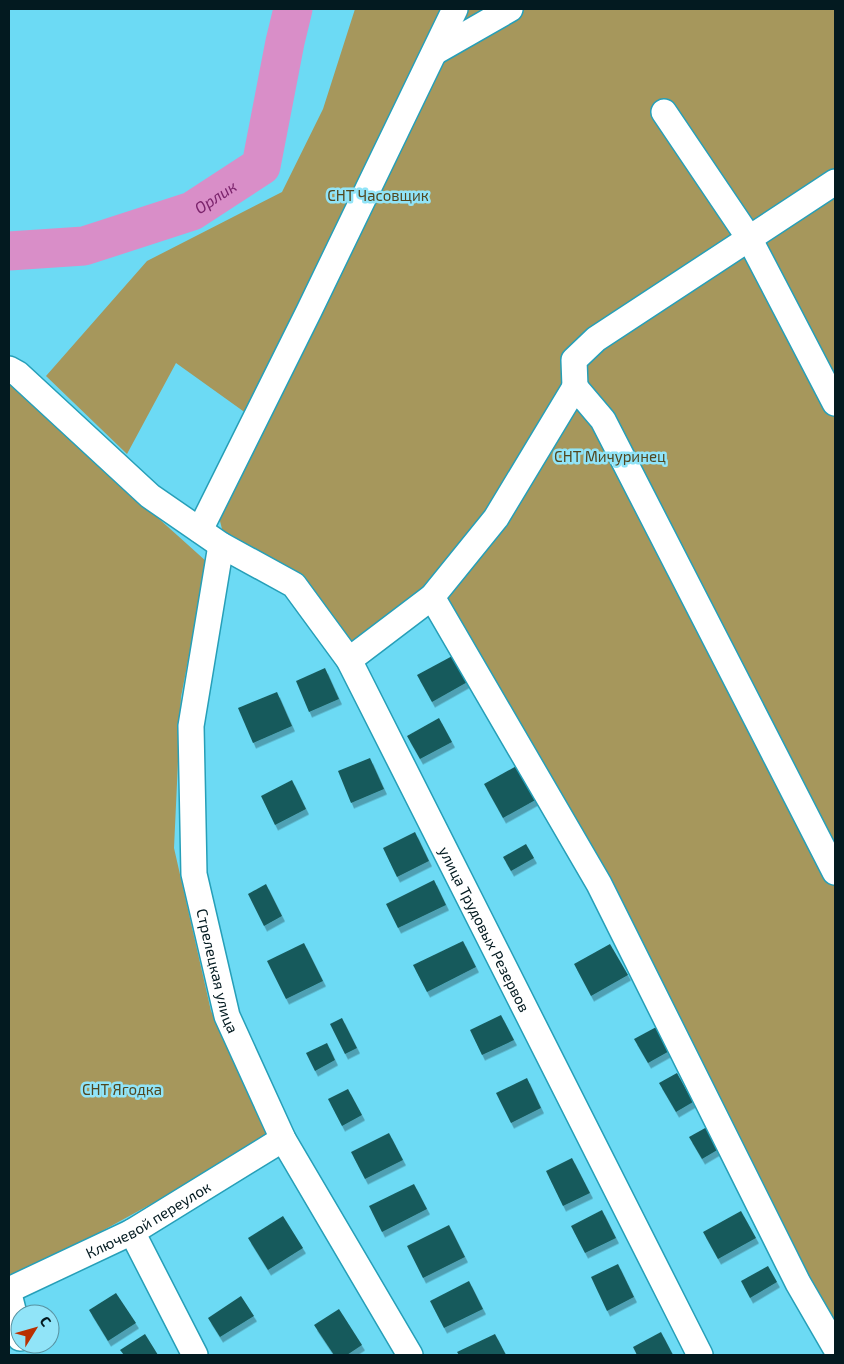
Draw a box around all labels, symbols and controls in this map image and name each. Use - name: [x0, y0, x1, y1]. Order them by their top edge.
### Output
- water label: Орлик: [190, 175, 240, 217]
- park label: СНТ Часовщик: [327, 186, 429, 204]
- park label: СНТ Мичуринец: [554, 447, 666, 466]
- street label: улица Трудовых Резервов: [435, 843, 534, 1015]
- street label: Стрелецкая улица: [193, 907, 243, 1036]
- park label: СНТ Ягодка: [82, 1080, 162, 1098]
- street label: Ключевой переулок: [83, 1177, 214, 1262]
- north arrow: [10, 1304, 60, 1354]
- text: С: [37, 1312, 55, 1329]

